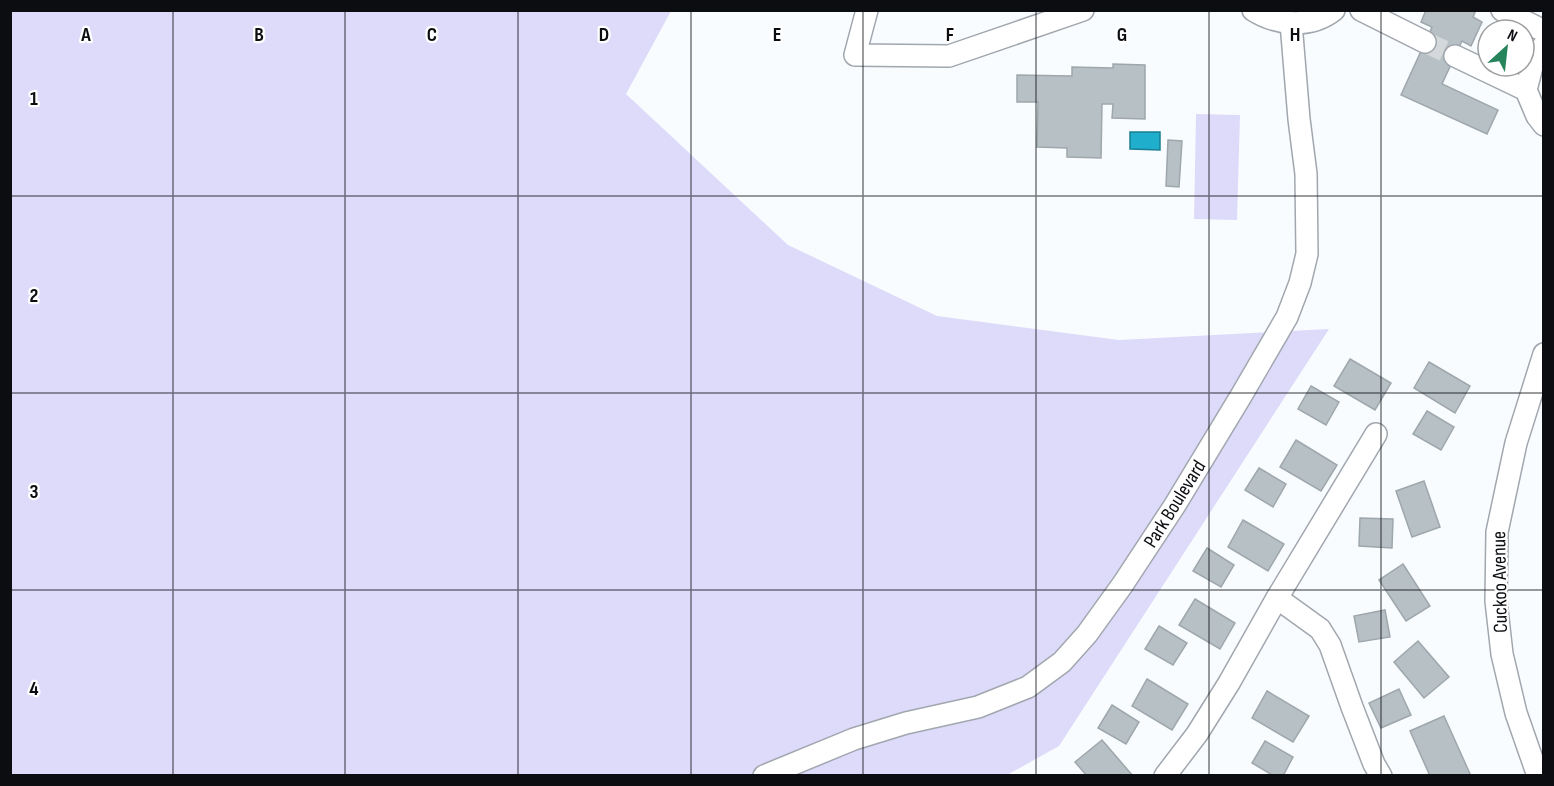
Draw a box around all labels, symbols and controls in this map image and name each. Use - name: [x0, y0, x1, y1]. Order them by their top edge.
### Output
- north arrow: [1476, 18, 1536, 78]
- text: A: [80, 23, 91, 47]
- text: B: [254, 23, 264, 47]
- text: C: [427, 23, 437, 47]
- text: D: [599, 23, 609, 47]
- text: E: [773, 23, 781, 47]
- text: F: [946, 23, 954, 47]
- text: G: [1117, 23, 1127, 47]
- text: H: [1290, 23, 1300, 47]
- text: N: [1504, 26, 1520, 46]
- text: 1: [30, 87, 38, 111]
- text: 2: [30, 284, 38, 308]
- street label: Park Boulevard: [1139, 456, 1211, 552]
- text: 3: [30, 480, 39, 504]
- street label: Cuckoo Avenue: [1487, 531, 1513, 633]
- text: 4: [29, 677, 39, 701]

